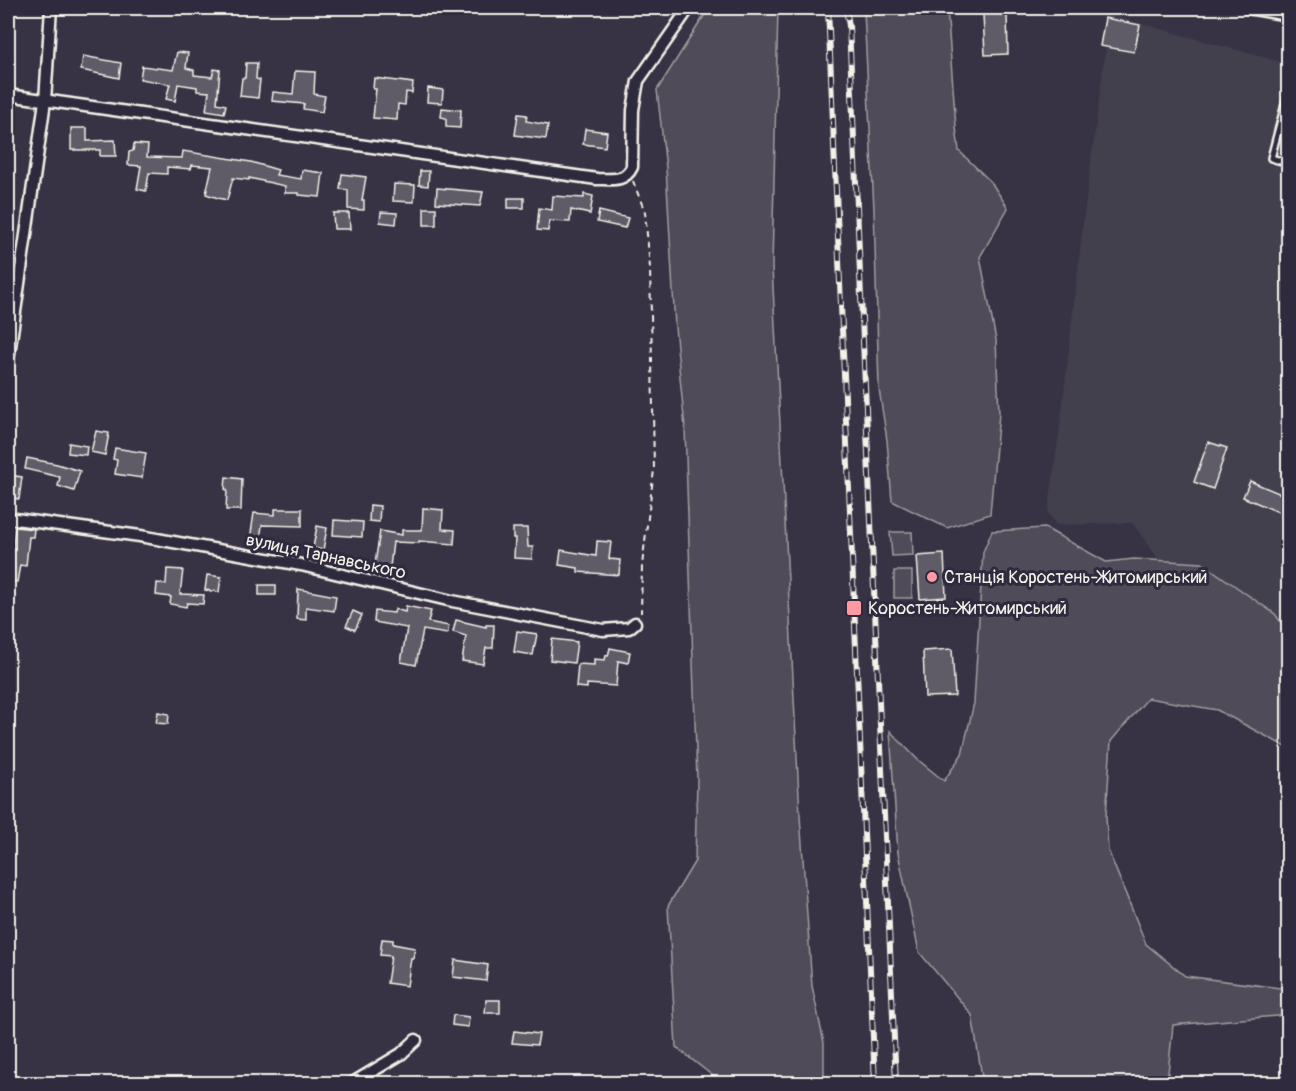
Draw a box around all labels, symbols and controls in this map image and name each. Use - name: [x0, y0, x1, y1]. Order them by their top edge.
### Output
- street label: вулиця Тарнавського: [244, 528, 408, 585]
- place label: Станція Коростень-Житомирський: [944, 566, 1207, 589]
- marker: Станція Коростень-Житомирський: [925, 570, 939, 584]
- place label: Коростень-Житомирський: [868, 597, 1067, 620]
- marker: Коростень-Житомирський: [845, 599, 863, 617]

